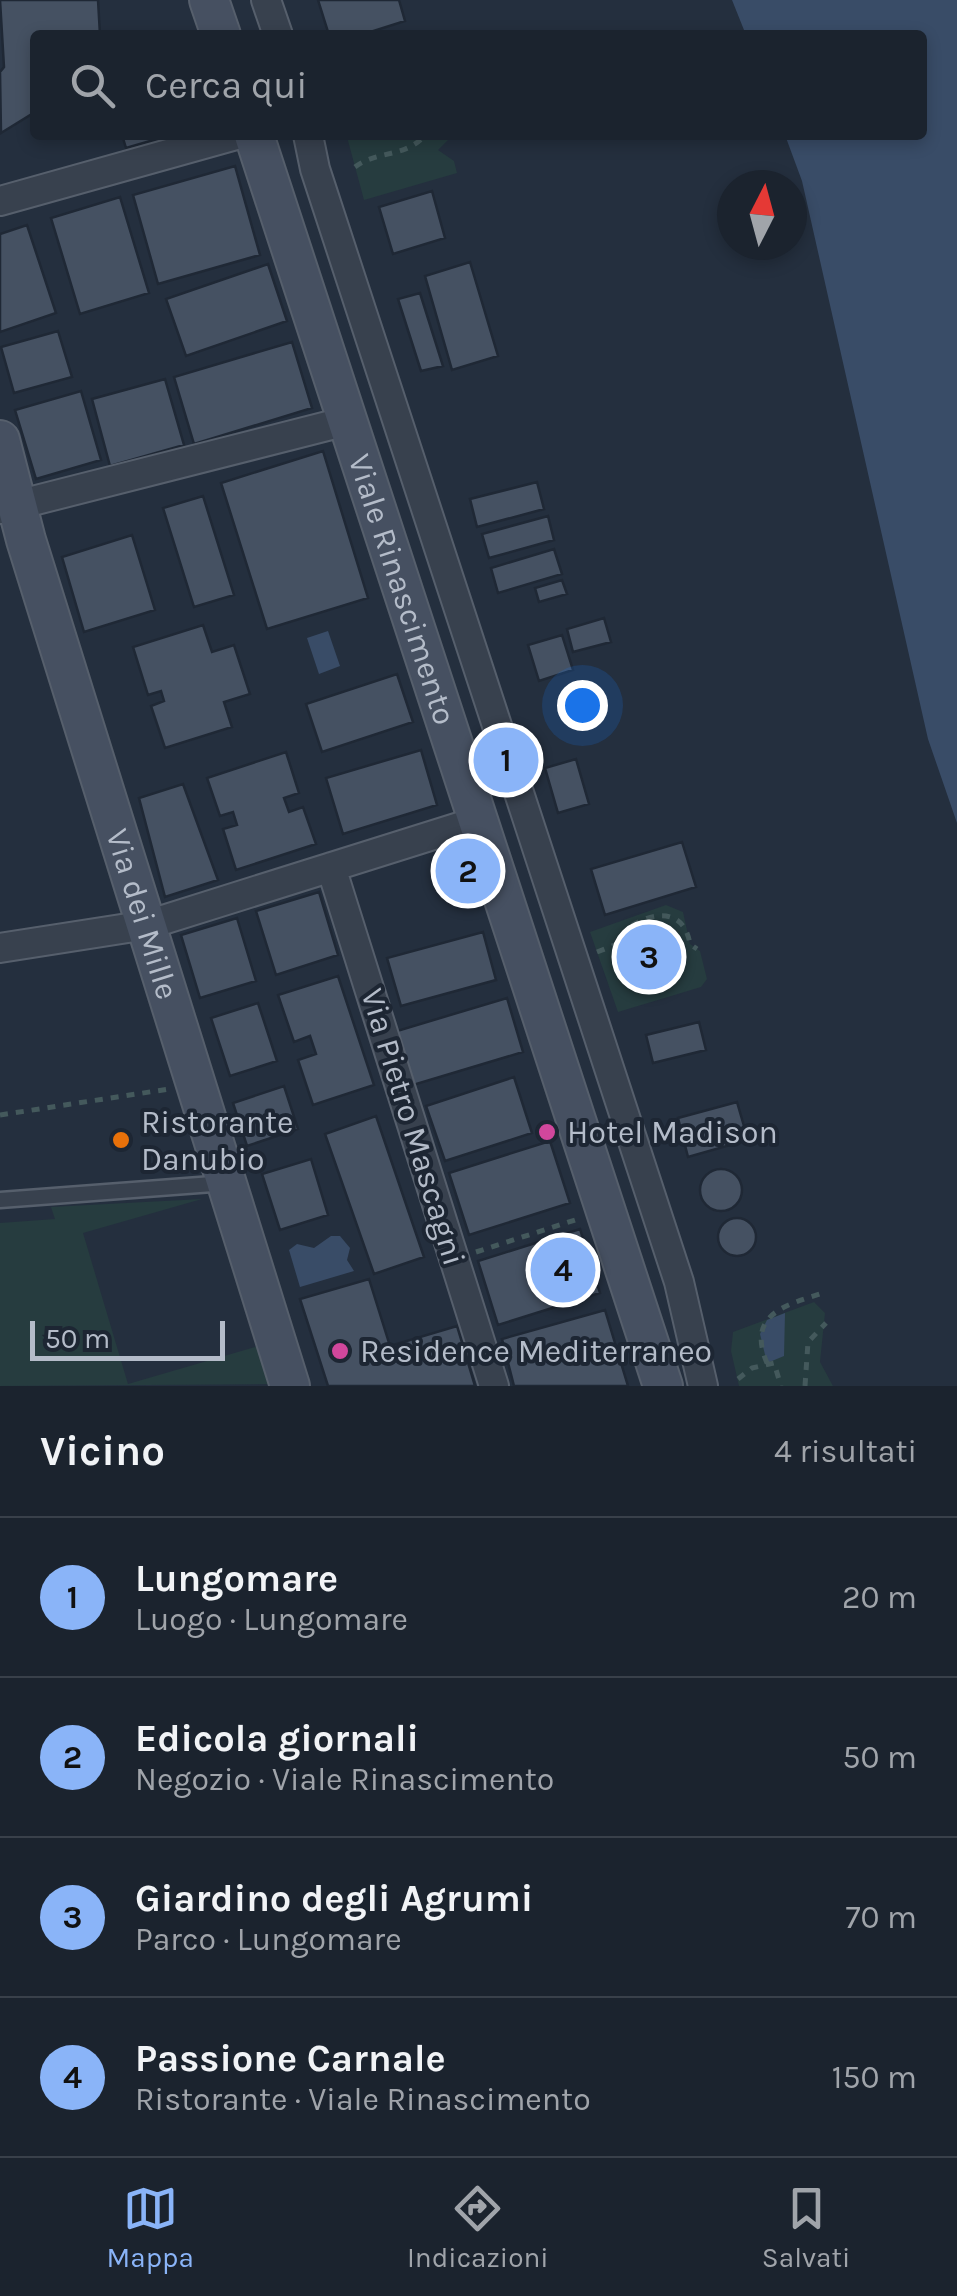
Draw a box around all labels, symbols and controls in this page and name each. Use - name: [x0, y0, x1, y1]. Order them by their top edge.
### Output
- search box: [30, 30, 927, 140]
- icon: search: [65, 58, 120, 113]
- text: Cerca qui: [145, 63, 308, 108]
- north arrow: [717, 170, 807, 260]
- street label: Viale Rinascimento: [341, 449, 464, 729]
- your location: [557, 680, 608, 731]
- pin: 1: [474, 722, 538, 798]
- street label: Via dei Mille: [99, 824, 187, 1004]
- pin: 2: [436, 834, 500, 908]
- pin: 3: [616, 920, 682, 994]
- street label: Via Pietro Mascagni: [353, 984, 473, 1270]
- place label: Ristorante Danubio: [141, 1104, 293, 1178]
- place label: Hotel Madison: [567, 1114, 778, 1151]
- marker: Hotel Madison: [536, 1121, 558, 1143]
- marker: Ristorante Danubio: [110, 1129, 132, 1151]
- pin: 4: [530, 1232, 596, 1308]
- scale bar: [30, 1316, 225, 1360]
- text: 50 m: [45, 1322, 110, 1355]
- place label: Residence Mediterraneo: [360, 1333, 712, 1370]
- marker: Residence Mediterraneo: [329, 1340, 351, 1362]
- text: Vicino: [40, 1426, 165, 1476]
- text: 4 risultati: [774, 1433, 917, 1470]
- text: Lungomare: [135, 1556, 338, 1601]
- text: 1: [67, 1579, 78, 1616]
- text: 20 m: [842, 1579, 917, 1616]
- text: Luogo · Lungomare: [135, 1601, 408, 1638]
- text: Edicola giornali: [135, 1716, 419, 1761]
- text: 2: [63, 1739, 82, 1776]
- text: 50 m: [842, 1739, 917, 1776]
- text: Negozio · Viale Rinascimento: [135, 1761, 554, 1798]
- text: Giardino degli Agrumi: [135, 1876, 533, 1921]
- text: 3: [63, 1899, 82, 1936]
- text: 70 m: [845, 1899, 917, 1936]
- text: Parco · Lungomare: [135, 1921, 402, 1958]
- text: Passione Carnale: [135, 2036, 446, 2081]
- text: 4: [63, 2059, 82, 2096]
- text: 150 m: [832, 2059, 917, 2096]
- text: Ristorante · Viale Rinascimento: [135, 2081, 591, 2118]
- tab: Mappa: [107, 2181, 194, 2274]
- tab: Indicazioni: [407, 2181, 549, 2274]
- tab: Salvati: [762, 2181, 850, 2274]

